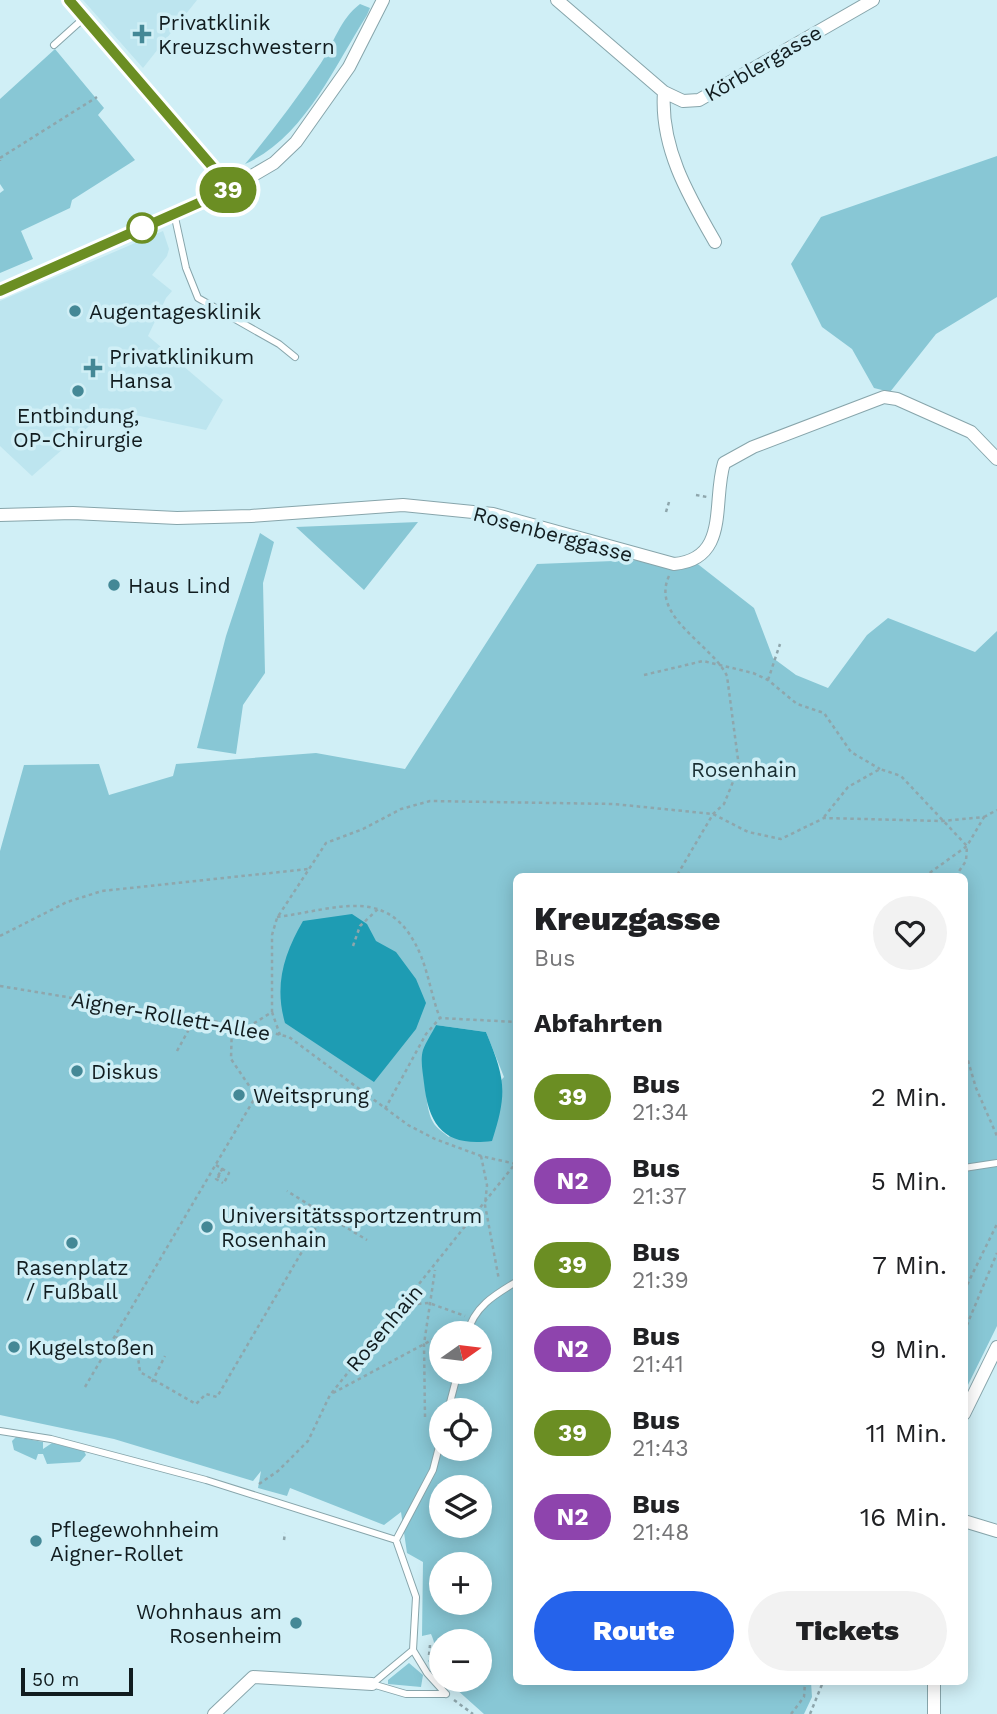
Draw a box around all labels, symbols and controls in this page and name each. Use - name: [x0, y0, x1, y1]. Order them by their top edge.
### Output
- place label: Privatklinik Kreuzschwestern: [158, 10, 335, 59]
- street label: Körblergasse: [700, 19, 826, 107]
- marker: Privatklinik Kreuzschwestern: [132, 24, 152, 44]
- line badge: 39: [196, 167, 260, 213]
- text: 39: [213, 176, 243, 204]
- unlabelled marker: [127, 213, 157, 243]
- place label: Augentagesklinik: [89, 299, 261, 324]
- marker: Augentagesklinik: [67, 303, 83, 319]
- place label: Privatklinikum Hansa: [109, 344, 254, 393]
- marker: Privatklinikum Hansa: [83, 358, 103, 378]
- marker: Entbindung, OP-Chirurgie: [70, 383, 86, 399]
- place label: Entbindung, OP-Chirurgie: [13, 403, 143, 452]
- street label: Rosenberggasse: [470, 501, 636, 567]
- place label: Haus Lind: [128, 573, 231, 598]
- marker: Haus Lind: [106, 577, 122, 593]
- park label: Rosenhain: [691, 757, 797, 782]
- button: heart: [873, 896, 947, 970]
- text: Kreuzgasse: [534, 899, 720, 938]
- text: Bus: [534, 945, 575, 972]
- street label: Aigner-Rollett-Allee: [70, 986, 272, 1046]
- text: Abfahrten: [534, 1008, 663, 1038]
- place label: Diskus: [91, 1059, 159, 1084]
- marker: Diskus: [69, 1063, 85, 1079]
- text: Bus: [632, 1069, 680, 1099]
- text: 2 Min.: [871, 1082, 947, 1112]
- place label: Weitsprung: [253, 1083, 370, 1108]
- text: 39: [558, 1083, 587, 1111]
- marker: Weitsprung: [231, 1087, 247, 1103]
- text: 21:34: [632, 1099, 689, 1126]
- text: Bus: [632, 1153, 680, 1183]
- text: 5 Min.: [871, 1166, 947, 1196]
- text: N2: [556, 1167, 589, 1195]
- text: 21:37: [632, 1183, 687, 1210]
- place label: Universitätssportzentrum Rosenhain: [221, 1203, 482, 1252]
- marker: Universitätssportzentrum Rosenhain: [199, 1219, 215, 1235]
- marker: Rasenplatz / Fußball: [64, 1235, 80, 1251]
- text: Bus: [632, 1237, 680, 1267]
- text: 7 Min.: [872, 1250, 947, 1280]
- text: 39: [558, 1251, 587, 1279]
- place label: Rasenplatz / Fußball: [15, 1255, 129, 1304]
- text: 21:39: [632, 1267, 689, 1294]
- street label: Rosenhain: [340, 1279, 428, 1377]
- north arrow: [429, 1321, 492, 1384]
- map controls: [429, 1321, 492, 1692]
- text: Bus: [632, 1321, 680, 1351]
- text: 9 Min.: [870, 1334, 947, 1364]
- place label: Kugelstoßen: [28, 1335, 154, 1360]
- text: N2: [556, 1335, 589, 1363]
- marker: Kugelstoßen: [6, 1339, 22, 1355]
- text: 21:41: [632, 1351, 684, 1378]
- button: locate: [429, 1398, 492, 1461]
- text: Bus: [632, 1405, 680, 1435]
- text: 11 Min.: [866, 1418, 947, 1448]
- text: 39: [558, 1419, 587, 1447]
- text: 21:43: [632, 1435, 689, 1462]
- button: layers: [429, 1475, 492, 1538]
- text: Bus: [632, 1489, 680, 1519]
- text: 16 Min.: [860, 1502, 947, 1532]
- text: N2: [556, 1503, 589, 1531]
- place label: Pflegewohnheim Aigner-Rollet: [50, 1517, 219, 1566]
- text: 21:48: [632, 1519, 689, 1546]
- marker: Pflegewohnheim Aigner-Rollet: [28, 1533, 44, 1549]
- button: +: [429, 1552, 492, 1615]
- button: Route: [534, 1591, 734, 1671]
- button: Tickets: [748, 1591, 947, 1671]
- place label: Wohnhaus am Rosenheim: [136, 1599, 282, 1648]
- marker: Wohnhaus am Rosenheim: [288, 1615, 304, 1631]
- button: −: [429, 1629, 492, 1692]
- scale bar: [21, 1665, 133, 1697]
- text: 50 m: [32, 1668, 79, 1691]

